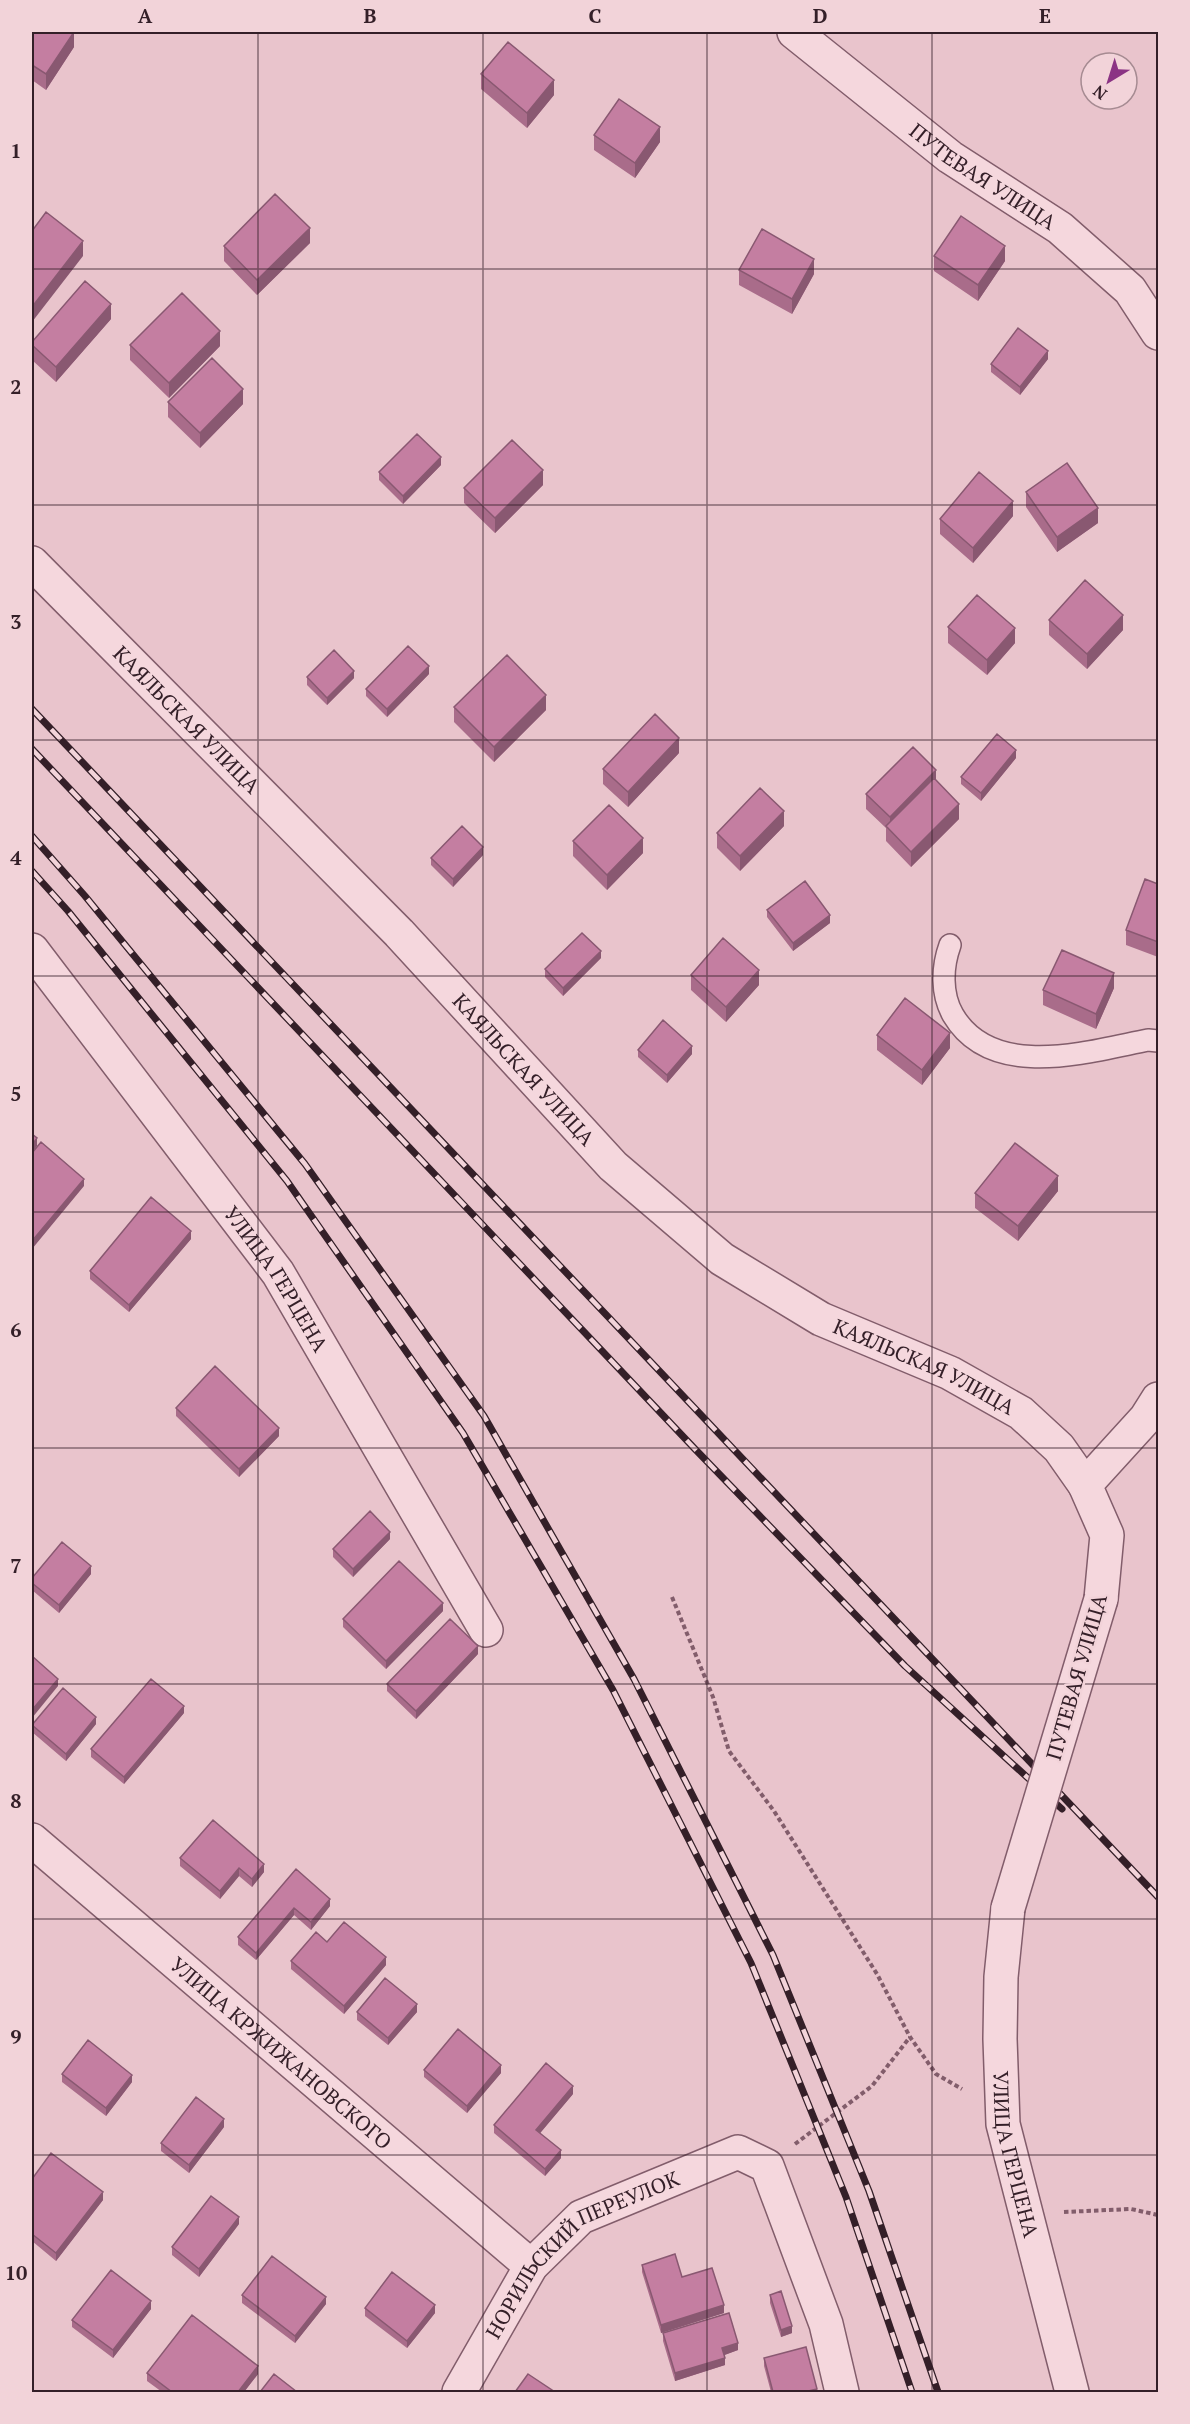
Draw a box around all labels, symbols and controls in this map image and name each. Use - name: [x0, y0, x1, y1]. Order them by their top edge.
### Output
- text: A: [138, 2, 153, 29]
- text: B: [364, 2, 377, 29]
- text: C: [588, 2, 602, 29]
- text: D: [813, 2, 827, 29]
- text: E: [1039, 2, 1051, 29]
- north arrow: [1079, 51, 1139, 111]
- text: N: [1088, 80, 1111, 105]
- street label: ПУТЕВАЯ УЛИЦА: [904, 116, 1062, 236]
- text: 1: [10, 137, 22, 164]
- text: 2: [10, 373, 22, 400]
- text: 3: [10, 608, 22, 635]
- street label: КАЯЛЬСКАЯ УЛИЦА: [107, 639, 267, 800]
- text: 4: [10, 844, 22, 871]
- street label: КАЯЛЬСКАЯ УЛИЦА: [447, 987, 602, 1152]
- text: 5: [10, 1080, 22, 1107]
- street label: УЛИЦА ГЕРЦЕНА: [218, 1200, 335, 1357]
- street label: КАЯЛЬСКАЯ УЛИЦА: [829, 1312, 1021, 1421]
- text: 6: [10, 1316, 22, 1343]
- text: 7: [10, 1552, 22, 1579]
- street label: ПУТЕВАЯ УЛИЦА: [1039, 1590, 1113, 1763]
- text: 8: [10, 1787, 22, 1814]
- street label: УЛИЦА КРЖИЖАНОВСКОГО: [165, 1950, 398, 2156]
- text: 9: [10, 2023, 22, 2050]
- street label: УЛИЦА ГЕРЦЕНА: [987, 2070, 1046, 2241]
- street label: НОРИЛЬСКИЙ ПЕРЕУЛОК: [479, 2164, 684, 2343]
- text: 10: [5, 2259, 27, 2286]

